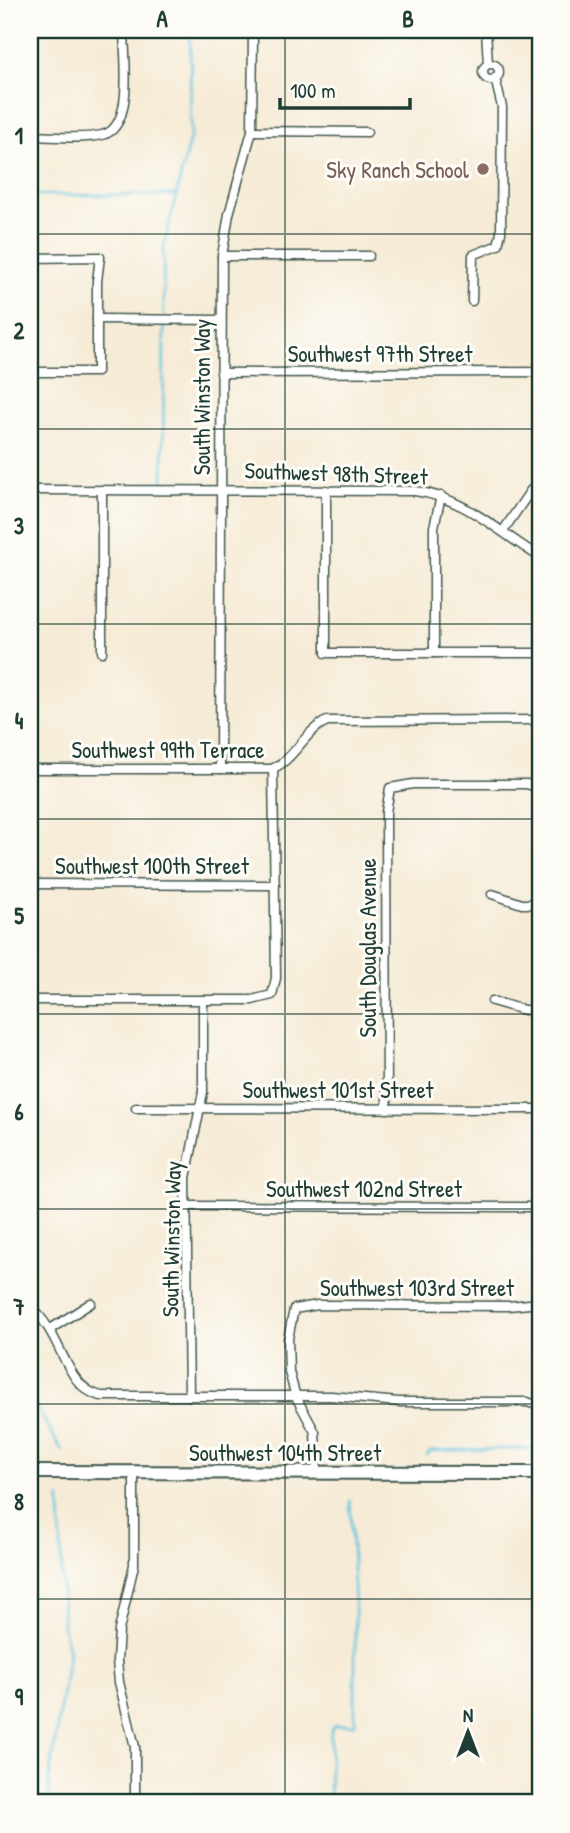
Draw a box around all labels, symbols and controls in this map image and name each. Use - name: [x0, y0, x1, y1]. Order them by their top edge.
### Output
- text: A: [156, 3, 168, 34]
- text: B: [402, 3, 414, 34]
- scale bar: [280, 66, 409, 110]
- text: 100 m: [290, 76, 336, 105]
- text: 1: [15, 120, 23, 151]
- place label: Sky Ranch School: [326, 154, 470, 185]
- marker: Sky Ranch School: [475, 161, 491, 177]
- text: 2: [14, 315, 25, 346]
- street label: South Winston Way: [186, 319, 217, 475]
- street label: Southwest 97th Street: [288, 338, 473, 369]
- street label: Southwest 98th Street: [244, 454, 429, 492]
- text: 3: [14, 510, 24, 541]
- text: 4: [15, 705, 24, 736]
- street label: Southwest 99th Terrace: [72, 734, 264, 765]
- street label: Southwest 100th Street: [55, 850, 250, 881]
- street label: South Douglas Avenue: [352, 858, 383, 1038]
- text: 5: [14, 900, 24, 931]
- street label: Southwest 101st Street: [242, 1074, 435, 1105]
- text: 6: [14, 1096, 24, 1127]
- street label: South Winston Way: [154, 1160, 188, 1317]
- street label: Southwest 102nd Street: [266, 1173, 463, 1204]
- street label: Southwest 103rd Street: [320, 1272, 515, 1303]
- text: 7: [12, 1291, 25, 1322]
- street label: Southwest 104th Street: [189, 1437, 382, 1468]
- text: 8: [14, 1486, 24, 1517]
- text: 9: [15, 1681, 24, 1712]
- north arrow: [434, 1696, 504, 1766]
- text: N: [463, 1702, 473, 1728]

